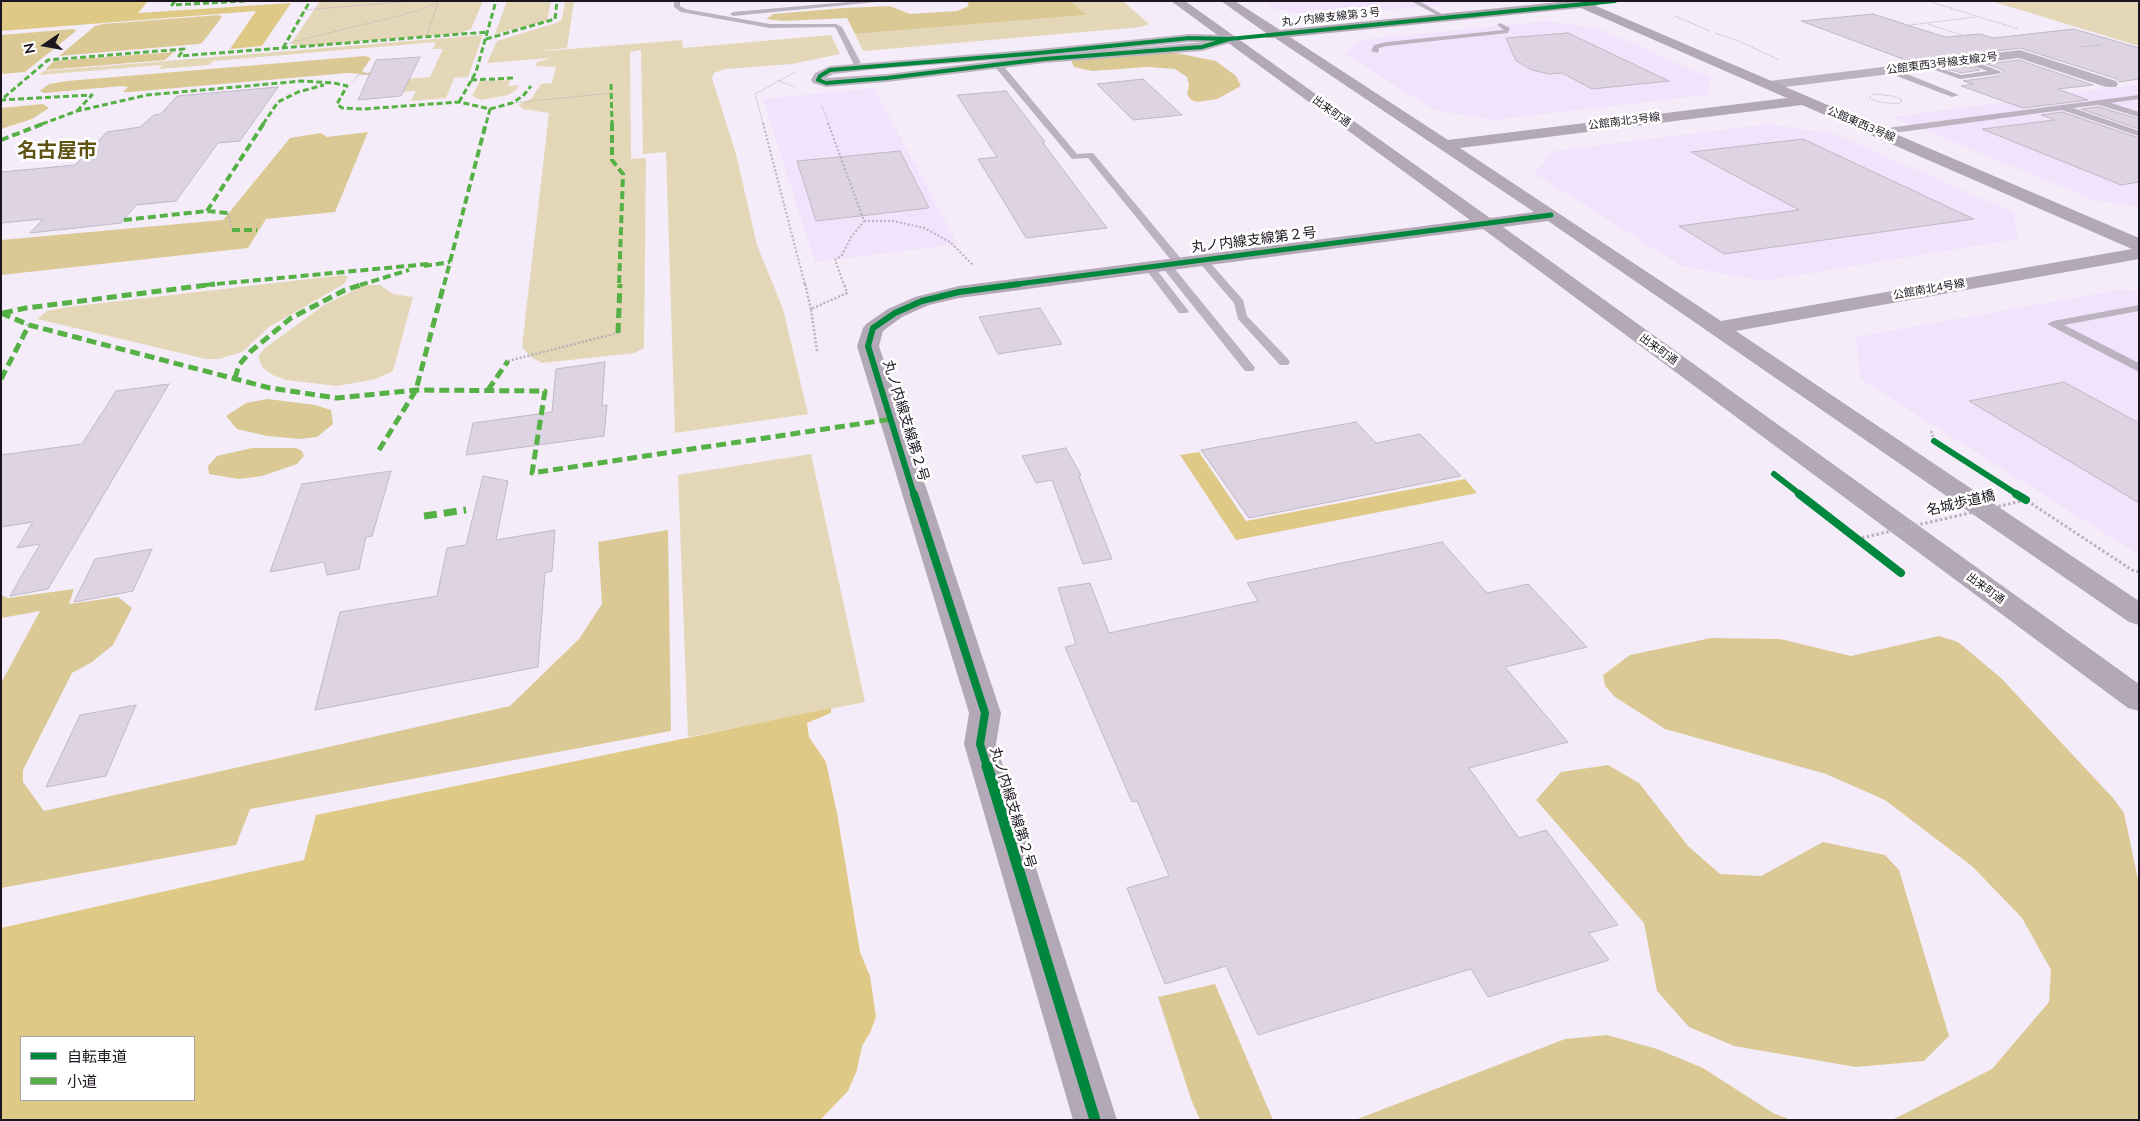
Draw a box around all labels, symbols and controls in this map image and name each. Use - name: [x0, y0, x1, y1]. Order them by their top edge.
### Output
- street label: 丸ノ内線支線第３号: [1281, 6, 1381, 30]
- north arrow: [20, 20, 70, 70]
- text: N: [19, 41, 40, 55]
- street label: 公館東西3号線支線2号: [1886, 51, 1998, 77]
- street label: 出来町通: [1309, 94, 1353, 130]
- street label: 公館東西3号線: [1825, 105, 1897, 145]
- street label: 公館南北3号線: [1587, 111, 1661, 133]
- district label: 名古屋市: [17, 140, 97, 164]
- street label: 丸ノ内線支線第２号: [1190, 225, 1318, 257]
- street label: 公館南北4号線: [1892, 277, 1966, 303]
- street label: 出来町通: [1636, 332, 1680, 368]
- street label: 丸ノ内線支線第２号: [879, 358, 931, 484]
- street label: 名城歩道橋: [1925, 488, 1997, 520]
- street label: 出来町通: [1963, 571, 2007, 607]
- street label: 丸ノ内線支線第２号: [986, 745, 1038, 871]
- legend: [20, 1036, 195, 1101]
- text: 自転車道: [67, 1047, 127, 1067]
- text: 小道: [67, 1072, 97, 1092]

